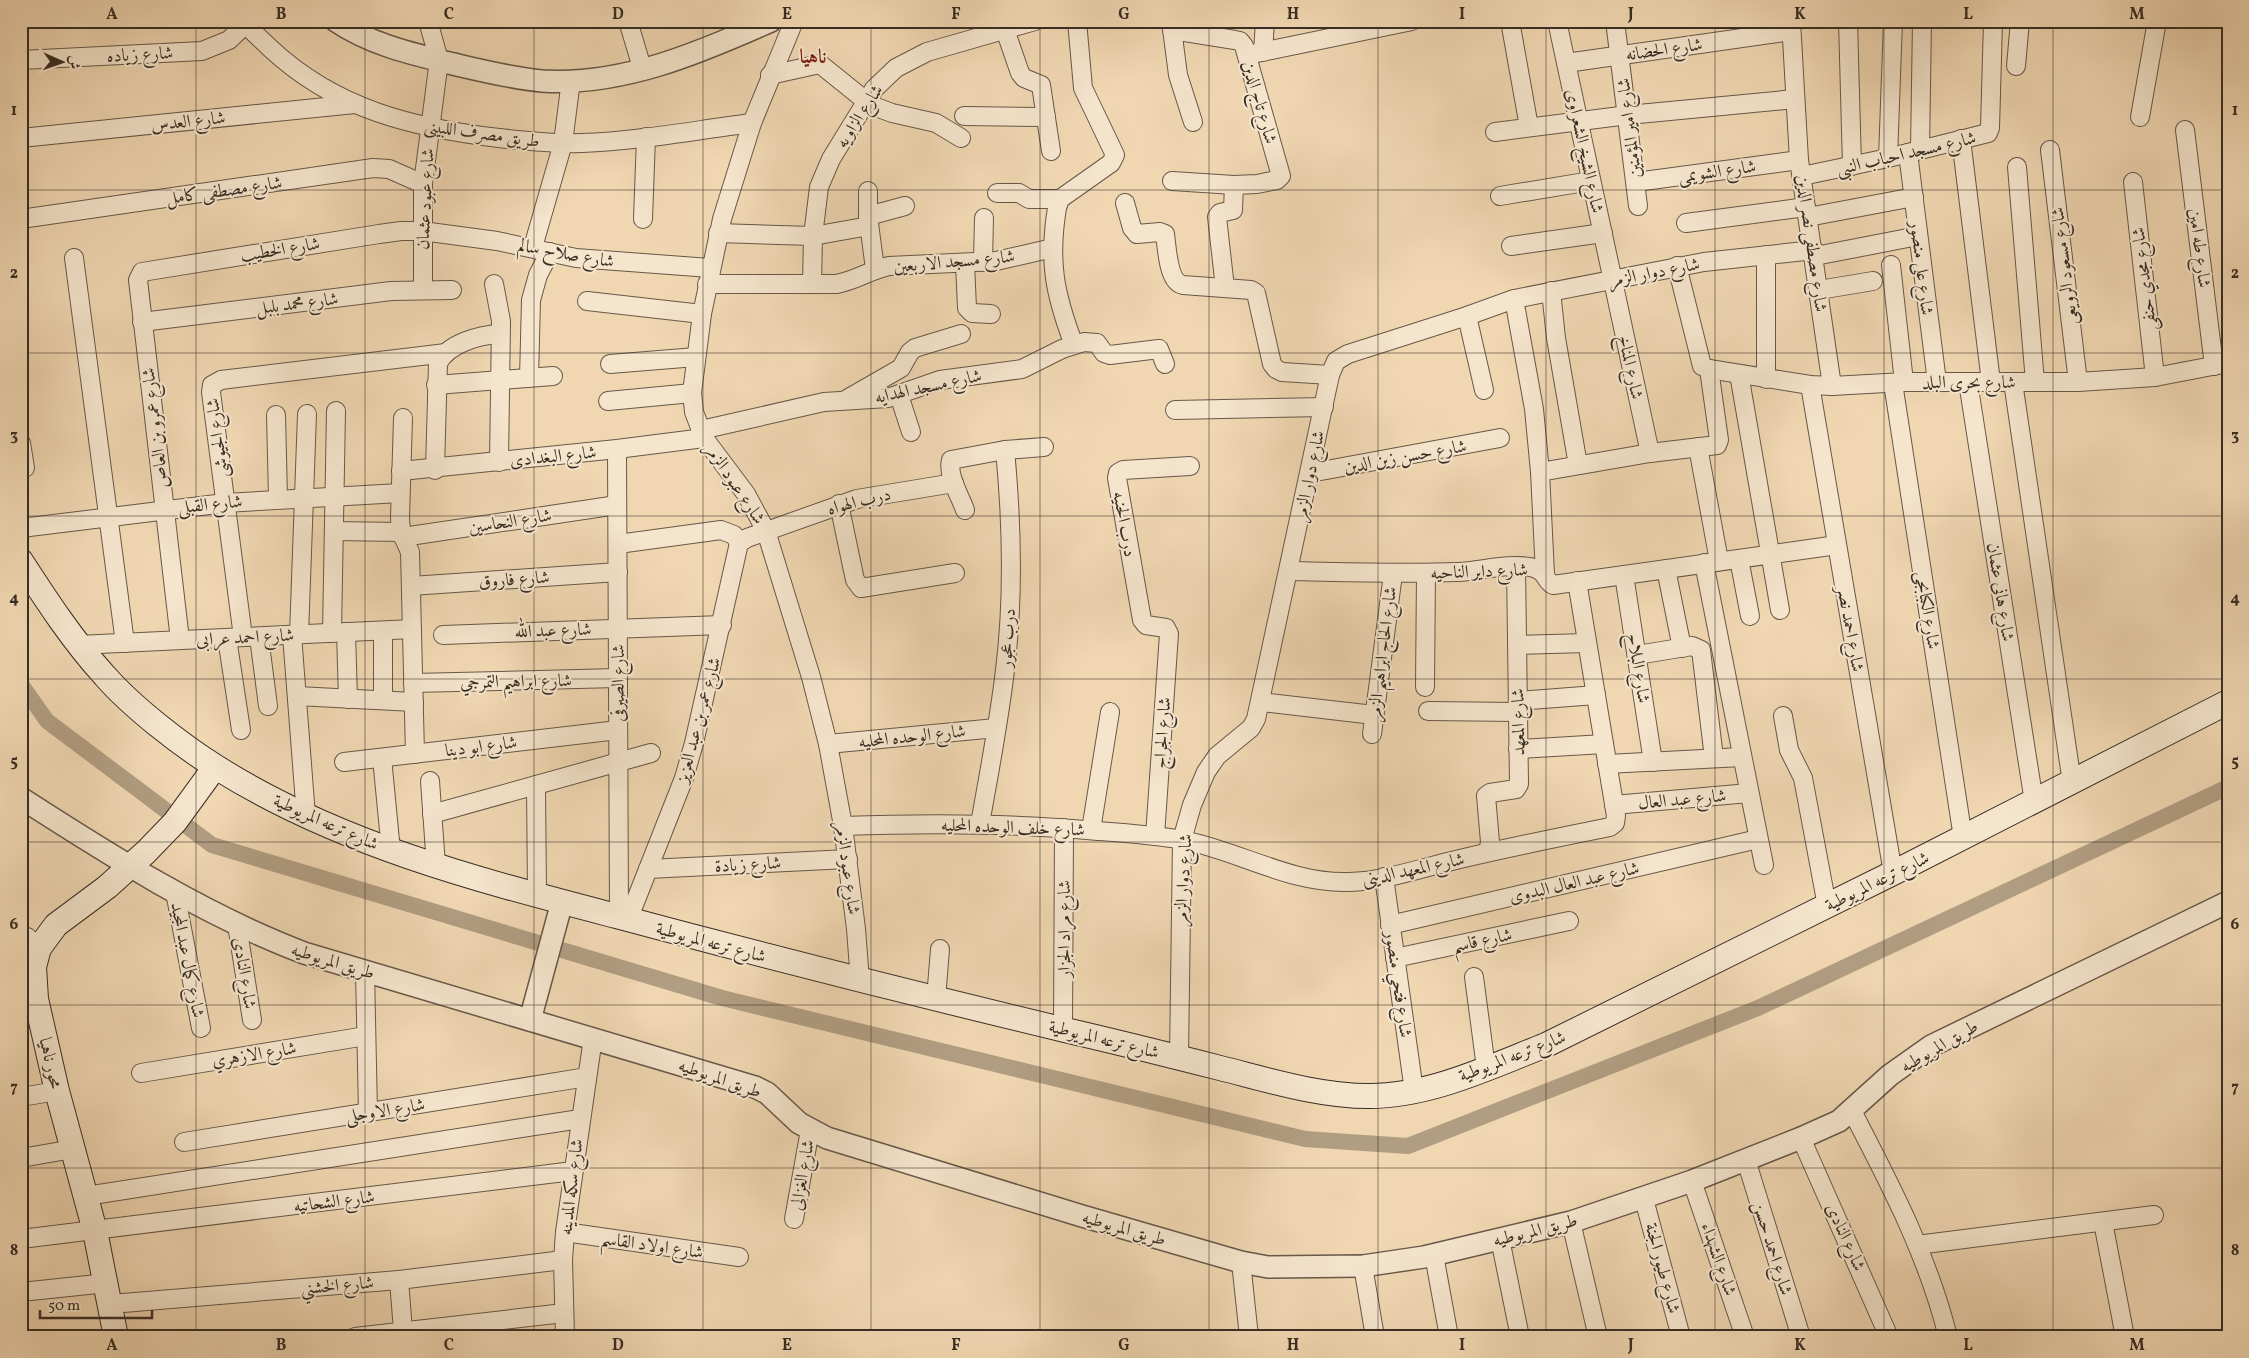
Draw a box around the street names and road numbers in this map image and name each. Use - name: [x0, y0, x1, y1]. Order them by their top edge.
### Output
- street label: شارع الحضانه: [1624, 33, 1704, 69]
- street label: شارع زياده: [106, 41, 174, 71]
- street label: شارع تاج الدين: [1233, 58, 1282, 148]
- street label: شارع امير المؤمنين: [1612, 76, 1650, 179]
- street label: شارع الزاويه: [830, 80, 891, 154]
- street label: شارع الشيخ الشعراوى: [1556, 87, 1609, 216]
- street label: شارع العدس: [150, 106, 227, 140]
- street label: طريق مصرف اللبينى: [422, 114, 541, 155]
- street label: شارع مسجد احباب النبى: [1834, 126, 1979, 184]
- street label: شارع عبود عثمان: [411, 148, 443, 250]
- street label: شارع الشويمى: [1677, 155, 1758, 191]
- street label: شارع مصطفى كامل: [164, 171, 284, 213]
- street label: شارع مصطفى نصر الدين: [1787, 173, 1833, 314]
- street label: شارع مسعود الرويعى: [2046, 205, 2086, 326]
- street label: شارع طه امين: [2180, 207, 2216, 290]
- street label: شارع على منصور: [1901, 217, 1939, 317]
- street label: شارع مجدي حنفى: [2127, 226, 2165, 332]
- street label: شارع الخطيب: [239, 232, 322, 270]
- street label: شارع صلاح سالم: [515, 234, 616, 277]
- street label: شارع مسجد الاربعين: [892, 245, 1016, 281]
- street label: شارع دوار الزمر: [1606, 252, 1702, 296]
- street label: شارع محمد بلبل: [254, 287, 340, 323]
- street label: شارع المناخ: [1609, 333, 1649, 402]
- street label: شارع مسجد الهدايه: [873, 364, 984, 412]
- street label: شارع عمرو بن العاص: [137, 366, 177, 489]
- street label: شارع بحرى البلد: [1922, 371, 2016, 397]
- street label: شارع الجيوشى: [201, 396, 237, 479]
- street label: شارع دوار الزمر: [1289, 428, 1333, 524]
- street label: شارع حسن زين الدين: [1342, 434, 1469, 482]
- street label: شارع عبود الزمر: [696, 438, 770, 530]
- street label: شارع البغدادى: [509, 441, 598, 475]
- street label: درب الهواه: [825, 483, 894, 522]
- street label: درب الحنيه: [1105, 489, 1142, 559]
- street label: شارع القبلى: [176, 490, 244, 522]
- street label: شارع النحاسين: [467, 504, 554, 542]
- street label: شارع هانى عثمان: [1978, 541, 2020, 644]
- street label: شارع داير الناحيه: [1430, 558, 1528, 588]
- street label: شارع فاروق: [478, 566, 550, 596]
- street label: شارع الكبابجى: [1907, 569, 1945, 651]
- street label: شارع احمد نصر: [1828, 583, 1869, 674]
- street label: شارع الحاج ابراهيم الزمر: [1363, 585, 1408, 724]
- street label: درب عجور: [994, 607, 1023, 671]
- street label: شارع عبد الله: [514, 615, 592, 646]
- street label: شارع احمد عرابى: [195, 623, 295, 655]
- street label: شارع البلاح: [1618, 631, 1655, 705]
- street label: شارع الصيرفى: [607, 644, 633, 722]
- street label: شارع عمر بن عبد العزيز: [670, 655, 729, 788]
- street label: شارع ابراهيم التمرجي: [460, 669, 572, 700]
- street label: شارع المعهد: [1506, 688, 1534, 756]
- street label: شارع الجراج: [1149, 696, 1180, 770]
- street label: شارع الوحده المحليه: [857, 719, 967, 757]
- street label: شارع ابو دينا: [444, 731, 519, 765]
- street label: شارع عبد العال: [1637, 784, 1727, 818]
- street label: شارع ترعه المريوطية: [268, 789, 382, 859]
- street label: شارع خلف الوحده المحليه: [941, 813, 1085, 845]
- street label: شارع عبود الزمر: [827, 820, 865, 916]
- street label: شارع دوار الزمر: [1170, 833, 1200, 927]
- street label: شارع ترعه المريوطية: [1821, 846, 1934, 919]
- street label: شارع المعهد الدينى: [1360, 847, 1467, 895]
- street label: شارع زيادة: [714, 851, 782, 881]
- street label: شارع عبد العال البدوى: [1507, 856, 1642, 912]
- street label: شارع مراد الجزار: [1053, 880, 1079, 980]
- street label: شارع كمال عبد المجيد: [162, 901, 210, 1020]
- street label: شارع ترعه المريوطية: [653, 917, 768, 971]
- street label: شارع قاسم: [1450, 923, 1515, 964]
- street label: شارع فتحي منصور: [1374, 927, 1417, 1040]
- street label: شارع النادى: [225, 936, 262, 1011]
- street label: طريق المريوطيه: [288, 938, 377, 987]
- street label: شارع ترعه المريوطية: [1046, 1015, 1161, 1067]
- street label: طريق المريوطيه: [1896, 1015, 1983, 1080]
- street label: شارع ترعه المريوطية: [1455, 1025, 1570, 1090]
- street label: محور ناهيا: [32, 1035, 68, 1092]
- street label: شارع الازهري: [210, 1036, 299, 1076]
- street label: طريق المريوطيه: [675, 1054, 764, 1105]
- street label: شارع الاوجلى: [344, 1093, 427, 1131]
- street label: شارع سكه المدينه: [554, 1138, 592, 1237]
- street label: شارع الغزالى: [785, 1138, 823, 1213]
- street label: شارع الشحاتيه: [292, 1185, 376, 1221]
- street label: شارع احمد حسن: [1744, 1198, 1798, 1299]
- street label: شارع النادى: [1818, 1200, 1871, 1276]
- street label: طريق المريوطيه: [1079, 1206, 1168, 1253]
- street label: طريق المريوطيه: [1490, 1209, 1580, 1254]
- street label: شارع الشهداء: [1692, 1219, 1742, 1300]
- street label: شارع طيور الجنة: [1636, 1220, 1686, 1317]
- street label: شارع اولاد القاسم: [598, 1227, 705, 1270]
- street label: شارع الخشني: [299, 1271, 375, 1305]

